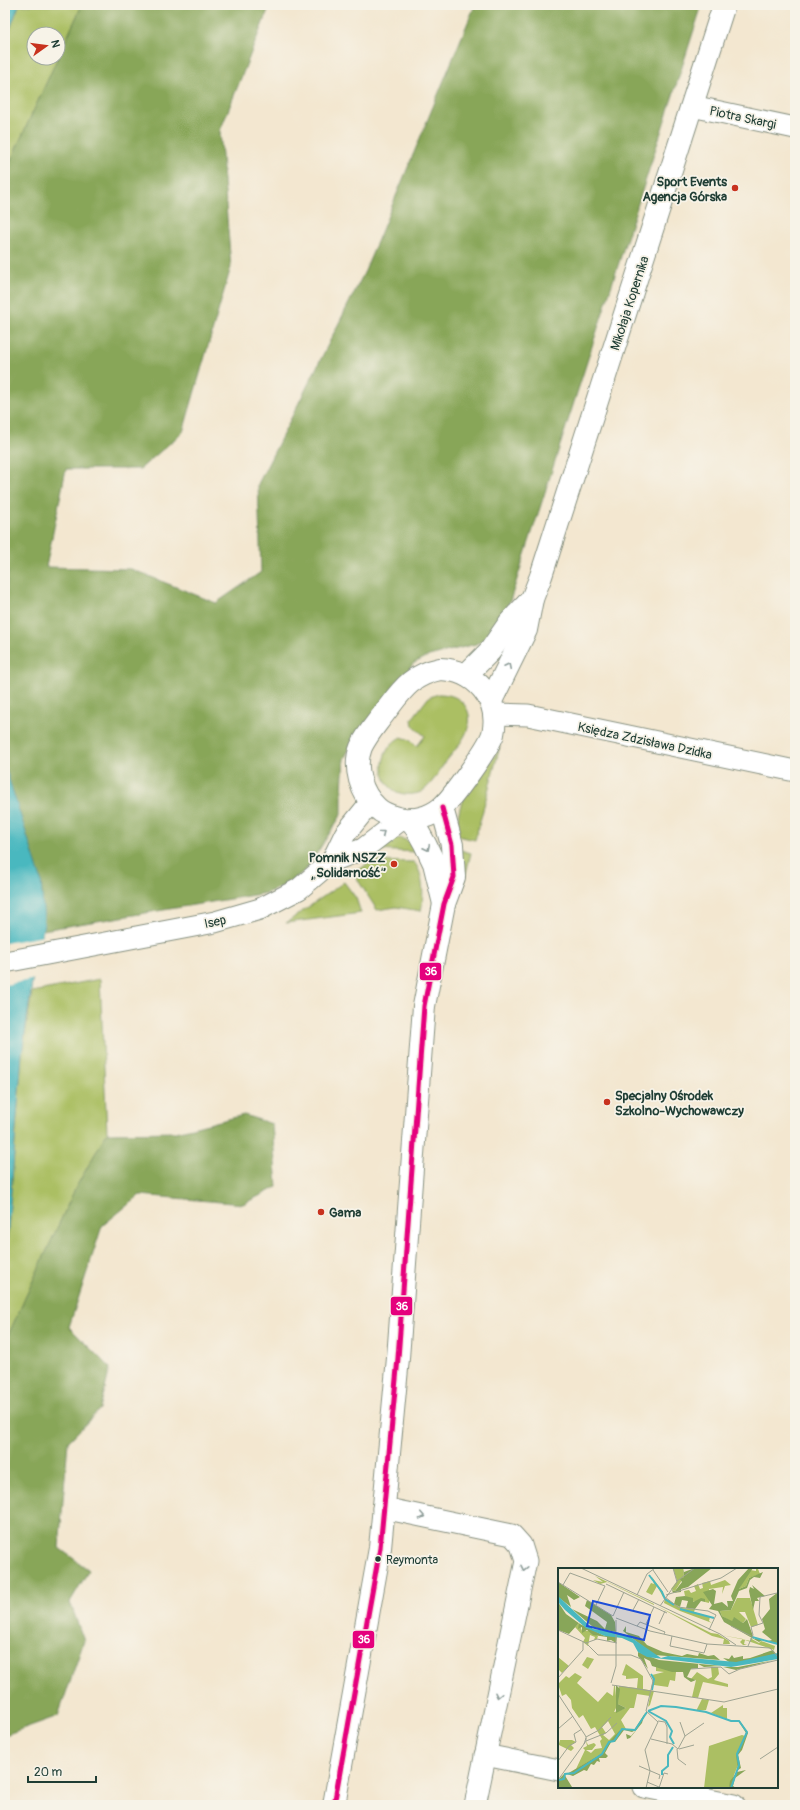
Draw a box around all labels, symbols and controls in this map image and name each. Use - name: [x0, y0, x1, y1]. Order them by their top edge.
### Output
- north arrow: [26, 26, 66, 66]
- text: N: [48, 39, 63, 49]
- street label: Piotra Skargi: [708, 103, 778, 133]
- place label: Sport Events Agencja Górska: [642, 174, 727, 205]
- marker: Sport Events Agencja Górska: [730, 183, 740, 193]
- street label: Mikołaja Kopernika: [607, 254, 653, 353]
- one-way arrow: [503, 662, 511, 670]
- street label: Księdza Zdzisława Dzidka: [576, 719, 713, 763]
- one-way arrow: [377, 831, 384, 838]
- one-way arrow: [422, 844, 430, 851]
- place label: Pomnik NSZZ „Solidarność”: [309, 850, 386, 881]
- marker: Pomnik NSZZ „Solidarność”: [389, 859, 399, 869]
- street label: Isep: [203, 912, 228, 932]
- line badge: 36: [419, 962, 442, 981]
- text: 36: [425, 965, 438, 978]
- place label: Specjalny Ośrodek Szkolno-Wychowawczy: [615, 1088, 744, 1119]
- marker: Specjalny Ośrodek Szkolno-Wychowawczy: [602, 1097, 612, 1107]
- place label: Gama: [329, 1205, 361, 1221]
- marker: Gama: [316, 1207, 326, 1217]
- line badge: 36: [390, 1296, 413, 1316]
- text: 36: [396, 1300, 409, 1313]
- one-way arrow: [418, 1511, 425, 1519]
- place label: Reymonta: [386, 1553, 438, 1568]
- marker: Reymonta: [373, 1554, 383, 1564]
- one-way arrow: [521, 1565, 529, 1571]
- inset map: [558, 1568, 778, 1788]
- line badge: 36: [352, 1630, 375, 1649]
- text: 36: [358, 1633, 371, 1646]
- one-way arrow: [494, 1692, 502, 1698]
- scale bar: [28, 1758, 96, 1784]
- text: 20 m: [34, 1765, 63, 1780]

